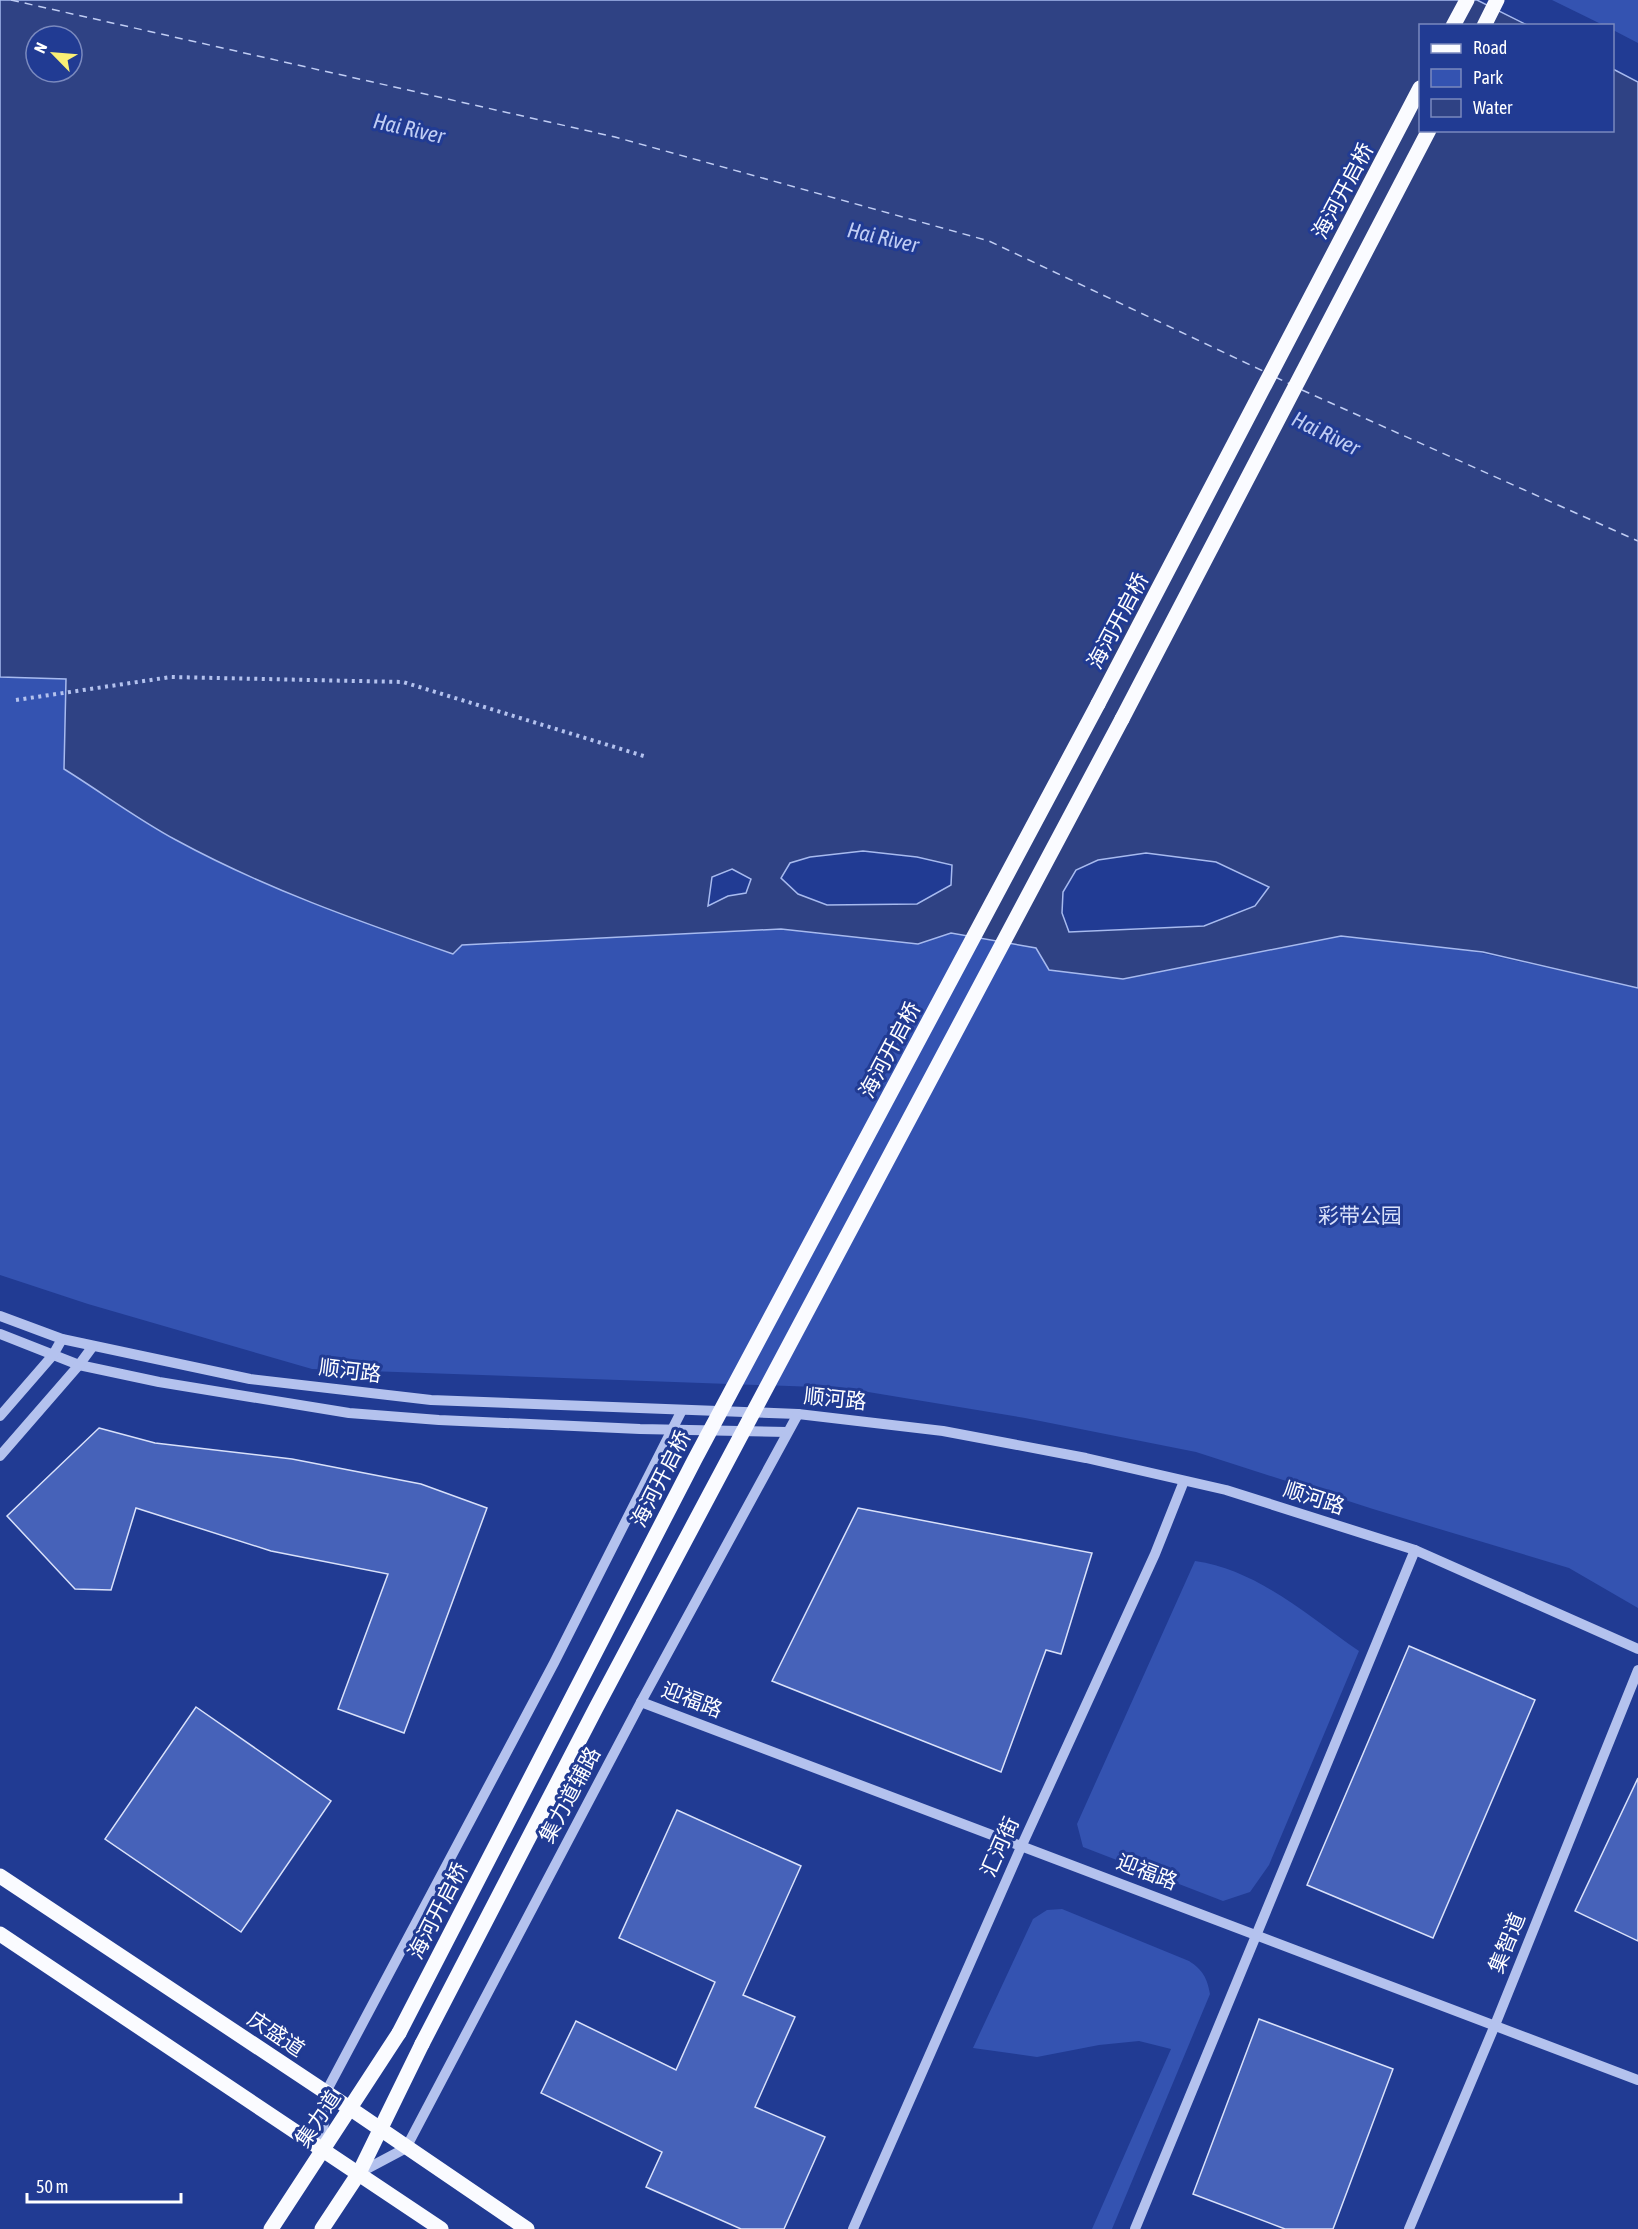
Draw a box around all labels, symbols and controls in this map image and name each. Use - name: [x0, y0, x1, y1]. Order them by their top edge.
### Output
- north arrow: [24, 24, 84, 84]
- legend: [1419, 24, 1614, 132]
- text: Road: [1473, 37, 1507, 58]
- text: N: [30, 40, 51, 56]
- text: Park: [1473, 67, 1503, 88]
- text: Water: [1473, 97, 1513, 118]
- water label: Hai River: [371, 107, 449, 149]
- street label: 海河开启桥: [1307, 139, 1377, 243]
- water label: Hai River: [845, 216, 923, 258]
- water label: Hai River: [1288, 405, 1366, 461]
- street label: 海河开启桥: [1082, 569, 1152, 673]
- street label: 海河开启桥: [854, 998, 924, 1102]
- park label: 彩带公园: [1318, 1203, 1402, 1227]
- street label: 顺河路: [317, 1354, 383, 1386]
- street label: 顺河路: [803, 1383, 868, 1413]
- street label: 海河开启桥: [626, 1426, 695, 1531]
- street label: 顺河路: [1281, 1476, 1348, 1518]
- street label: 迎福路: [659, 1677, 726, 1722]
- street label: 集力道辅路: [534, 1743, 604, 1847]
- street label: 汇河街: [975, 1813, 1023, 1880]
- street label: 迎福路: [1114, 1849, 1181, 1894]
- street label: 海河开启桥: [403, 1858, 472, 1963]
- street label: 集智道: [1483, 1909, 1529, 1976]
- street label: 庆盛道: [244, 2006, 309, 2061]
- street label: 集力道: [290, 2086, 345, 2151]
- scale bar: [27, 2166, 182, 2204]
- text: 50 m: [36, 2176, 68, 2197]

